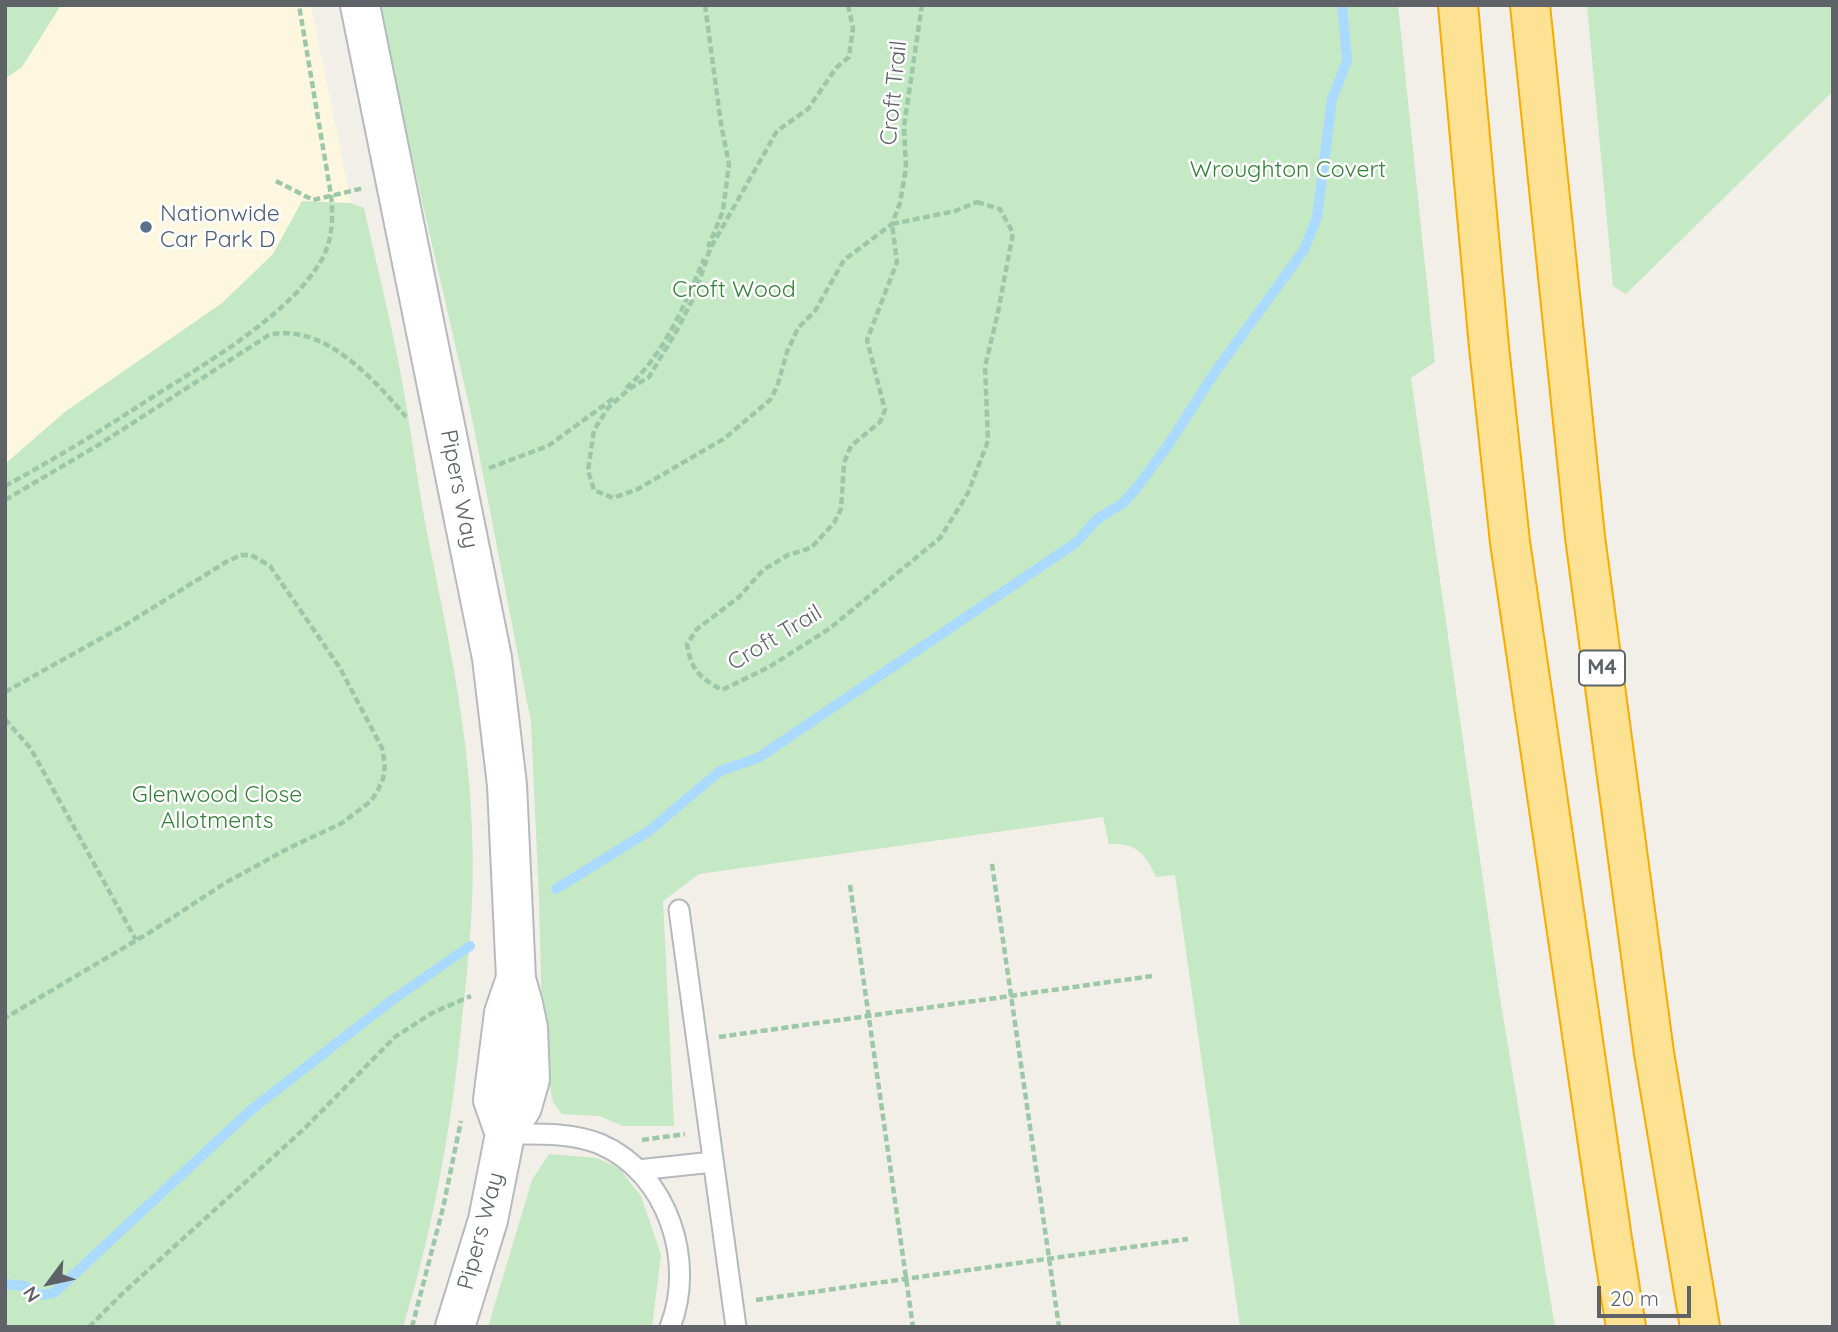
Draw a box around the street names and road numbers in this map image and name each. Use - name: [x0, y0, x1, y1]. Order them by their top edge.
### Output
- street label: Croft Trail: [875, 39, 913, 147]
- street label: Pipers Way: [434, 427, 484, 551]
- street label: Croft Trail: [723, 599, 827, 677]
- road number: M4: [1579, 650, 1625, 686]
- street label: Pipers Way: [452, 1169, 510, 1293]

